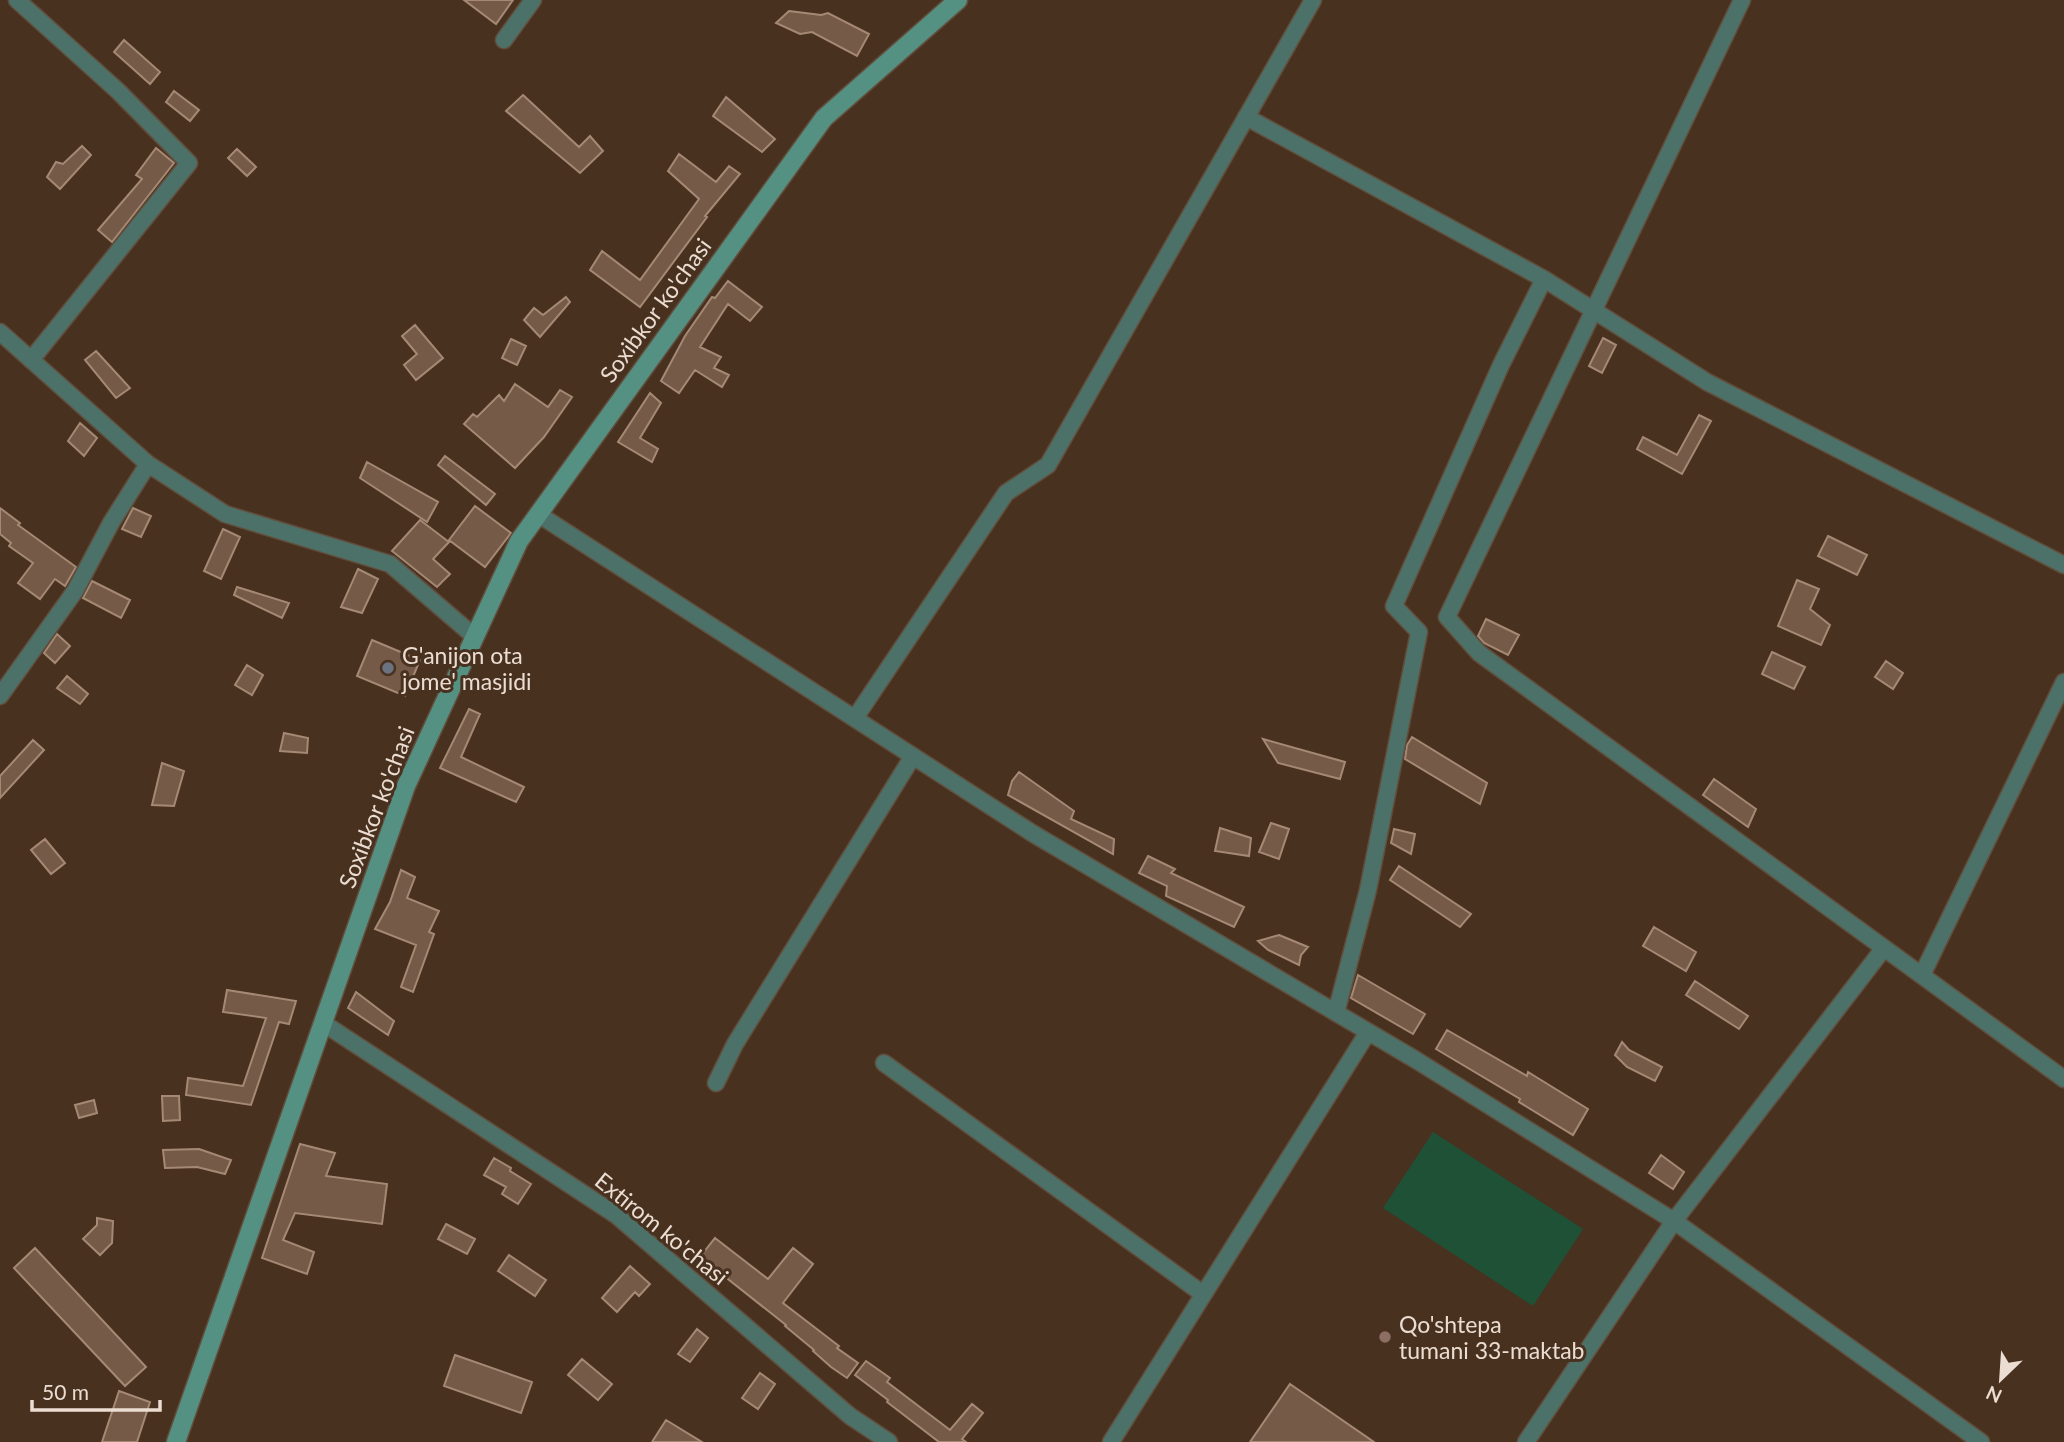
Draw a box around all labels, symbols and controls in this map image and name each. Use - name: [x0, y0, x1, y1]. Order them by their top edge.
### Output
- street label: Soxibkor ko'chasi: [593, 233, 717, 387]
- place label: G'anijon ota jome' masjidi: [401, 641, 532, 695]
- marker: G'anijon ota jome' masjidi: [380, 660, 396, 676]
- street label: Soxibkor ko'chasi: [332, 722, 420, 892]
- street label: Extirom ko'chasi: [590, 1166, 734, 1290]
- place label: Qo'shtepa tumani 33-maktab: [1399, 1310, 1584, 1364]
- marker: Qo'shtepa tumani 33-maktab: [1377, 1329, 1393, 1345]
- north arrow: [1966, 1344, 2036, 1414]
- scale bar: [32, 1368, 159, 1412]
- text: 50 m: [42, 1379, 89, 1404]
- text: N: [1982, 1381, 2005, 1408]

